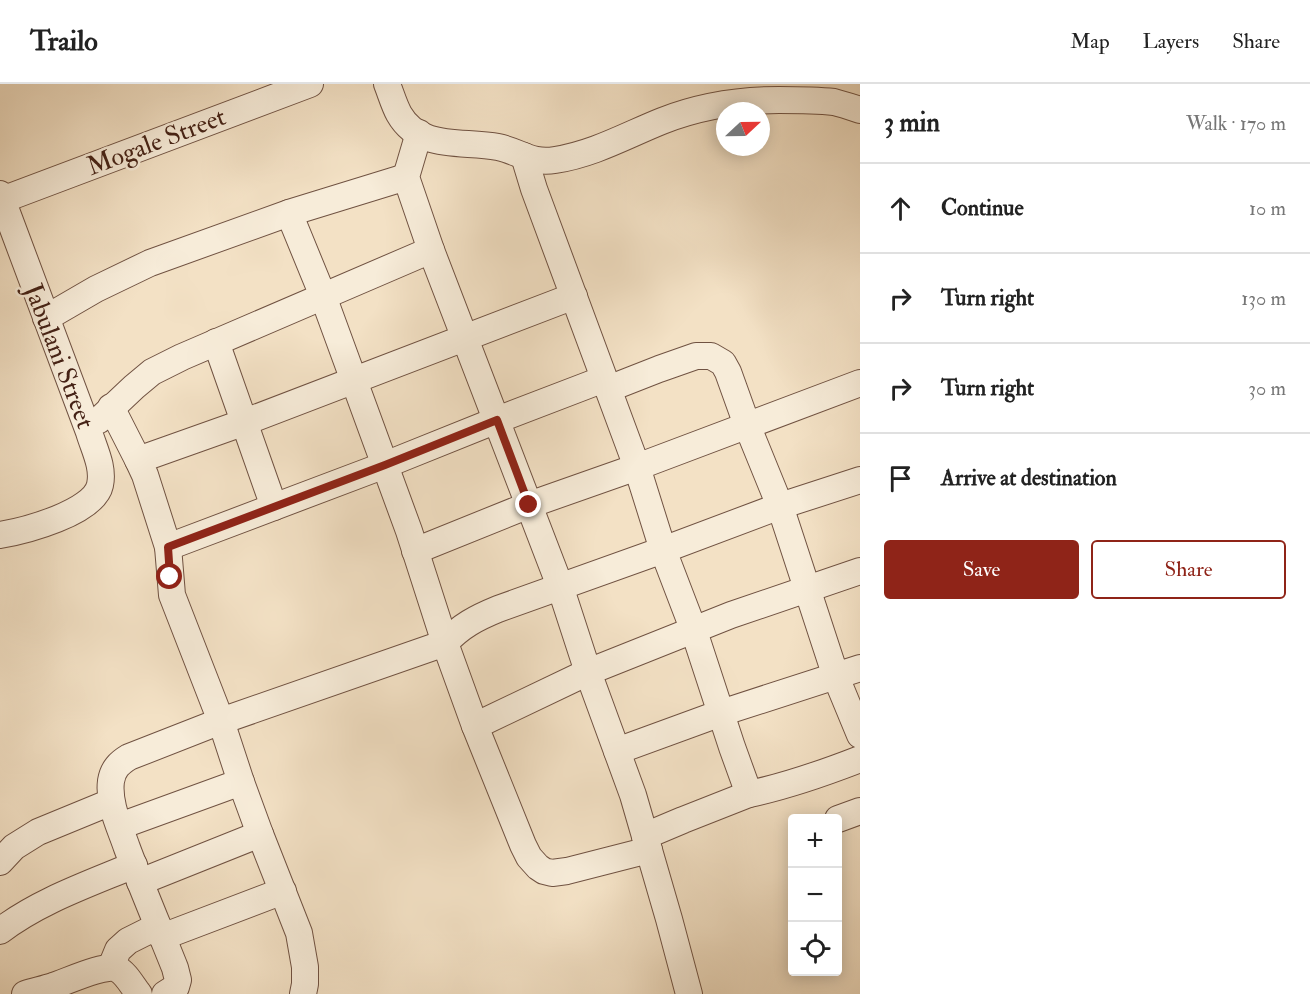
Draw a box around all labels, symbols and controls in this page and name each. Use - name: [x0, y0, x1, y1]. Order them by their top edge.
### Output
- text: Trailo: [30, 24, 98, 59]
- text: Map: [1070, 28, 1110, 55]
- text: Layers: [1143, 28, 1199, 55]
- text: Share: [1232, 28, 1280, 55]
- street label: Mogale Street: [82, 101, 230, 183]
- north arrow: [716, 102, 770, 156]
- text: 3 min: [884, 107, 940, 139]
- text: Walk · 170 m: [1186, 111, 1286, 136]
- icon: ahead: [884, 192, 917, 225]
- text: Continue: [941, 194, 1024, 222]
- text: 10 m: [1249, 196, 1286, 221]
- street label: Jabulani Street: [16, 278, 101, 433]
- icon: right: [884, 282, 917, 315]
- text: Turn right: [941, 284, 1034, 312]
- text: 130 m: [1241, 286, 1286, 311]
- icon: right: [884, 372, 917, 405]
- text: Turn right: [941, 374, 1034, 402]
- text: 30 m: [1248, 376, 1286, 401]
- icon: arrive: [884, 462, 917, 495]
- text: Arrive at destination: [941, 464, 1117, 492]
- route end: [515, 491, 541, 517]
- button: Save: [884, 540, 1079, 599]
- button: Share: [1091, 540, 1286, 599]
- route start: [156, 563, 182, 589]
- map controls: [788, 814, 842, 976]
- button: +: [788, 814, 842, 868]
- button: −: [788, 868, 842, 922]
- button: locate: [788, 922, 842, 976]

